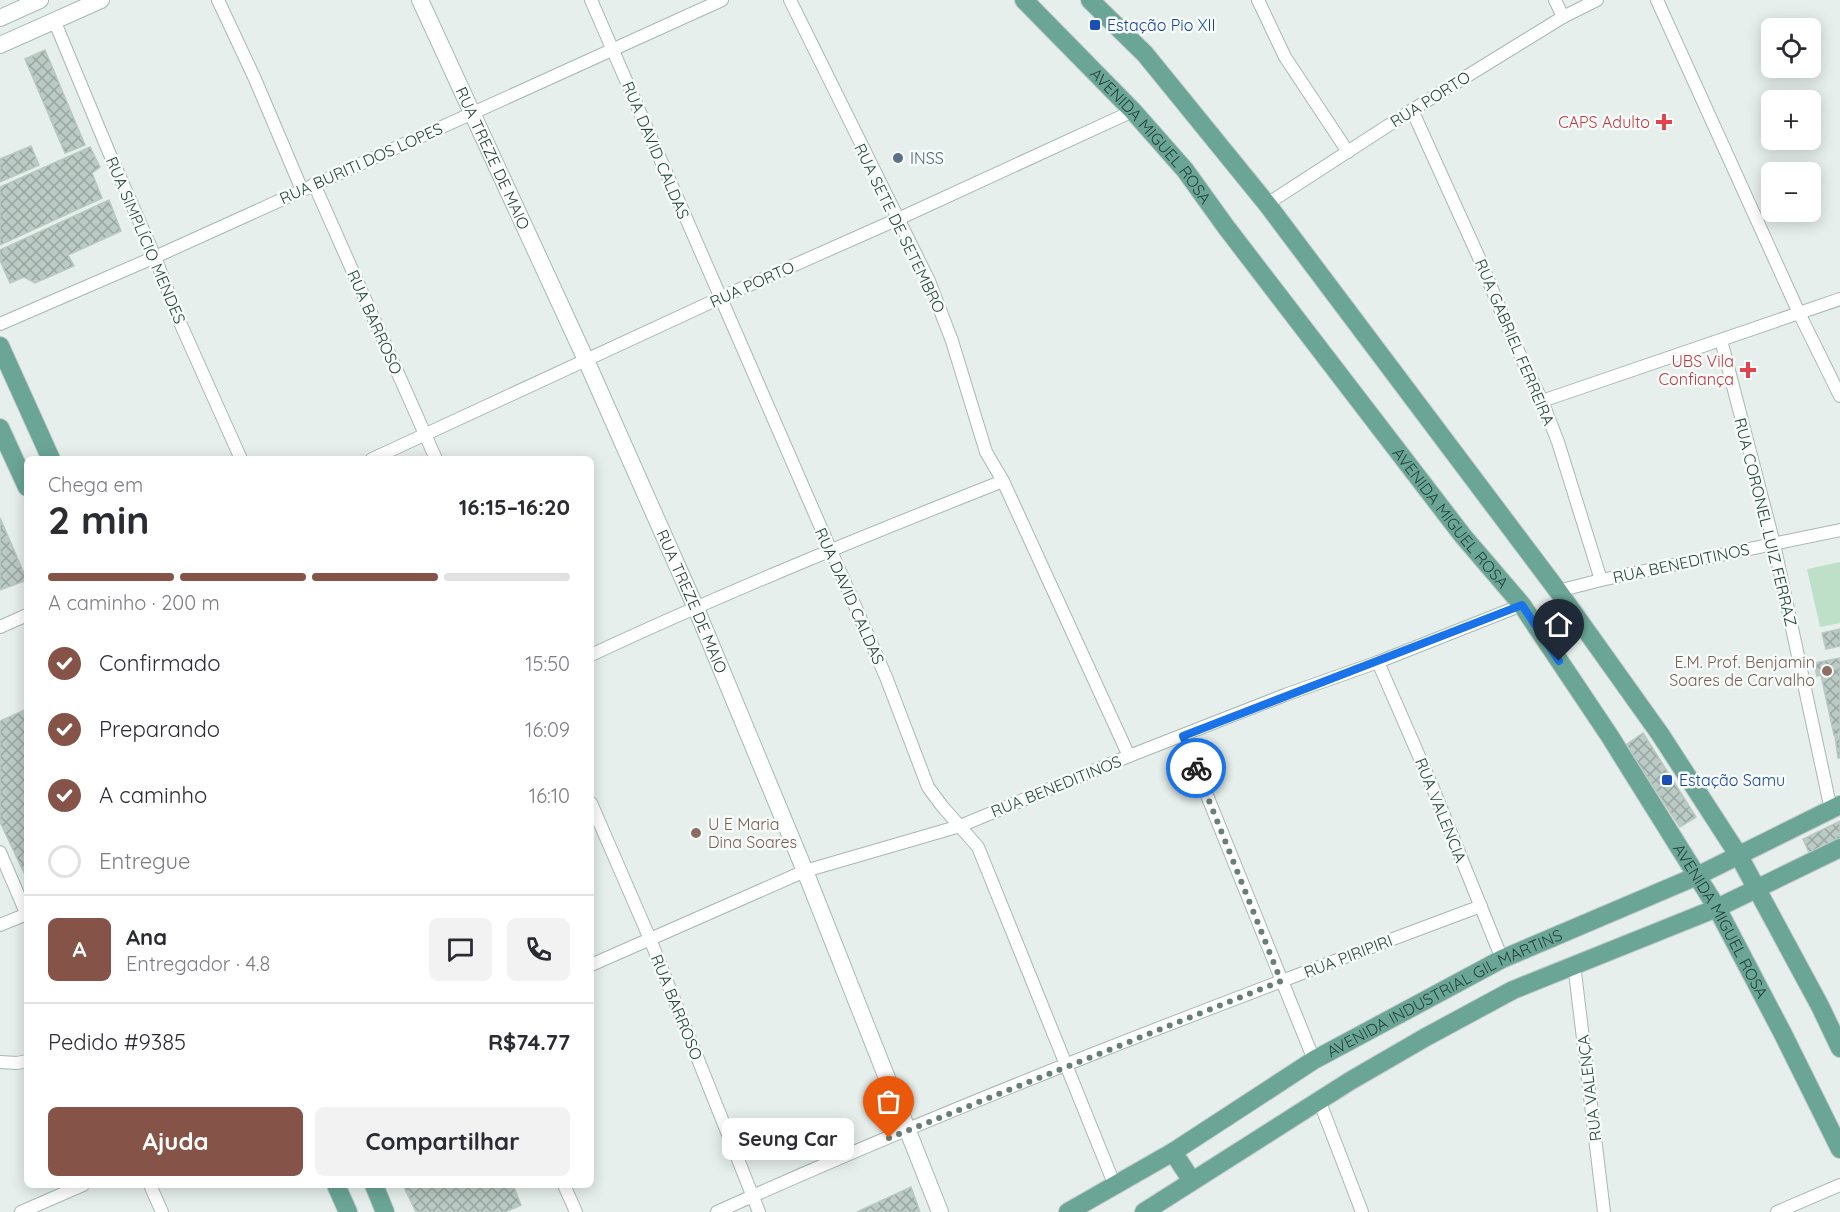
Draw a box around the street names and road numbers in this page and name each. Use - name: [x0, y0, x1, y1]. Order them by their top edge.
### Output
- street label: AVENIDA MIGUEL ROSA: [1086, 63, 1216, 208]
- street label: RUA PORTO: [1386, 67, 1474, 131]
- street label: RUA DAVID CALDAS: [618, 78, 694, 222]
- street label: RUA TREZE DE MAIO: [451, 84, 534, 232]
- street label: RUA BURITI DOS LOPES: [276, 118, 446, 208]
- street label: RUA SETE DE SETEMBRO: [850, 140, 950, 316]
- street label: RUA SIMPLÍCIO MENDES: [102, 153, 190, 327]
- street label: RUA PORTO: [707, 256, 797, 312]
- street label: RUA GABRIEL FERREIRA: [1471, 256, 1559, 428]
- street label: RUA BARROSO: [343, 267, 407, 377]
- street label: RUA CORONEL LUIZ FERRAZ: [1730, 416, 1802, 628]
- street label: AVENIDA MIGUEL ROSA: [1389, 443, 1513, 592]
- street label: RUA DAVID CALDAS: [811, 525, 889, 667]
- street label: RUA TREZE DE MAIO: [652, 526, 732, 676]
- street label: RUA BENEDITINOS: [1611, 539, 1751, 587]
- street label: RUA BENEDITINOS: [988, 751, 1124, 821]
- street label: RUA VALENCIA: [1411, 755, 1471, 865]
- street label: AVENIDA MIGUEL ROSA: [1669, 840, 1772, 1001]
- street label: AVENIDA INDUSTRIAL GIL MARTINS: [1323, 925, 1565, 1061]
- street label: RUA PIRIPIRI: [1301, 930, 1395, 982]
- street label: RUA BARROSO: [647, 951, 707, 1063]
- street label: RUA VALENÇA: [1573, 1034, 1605, 1142]

